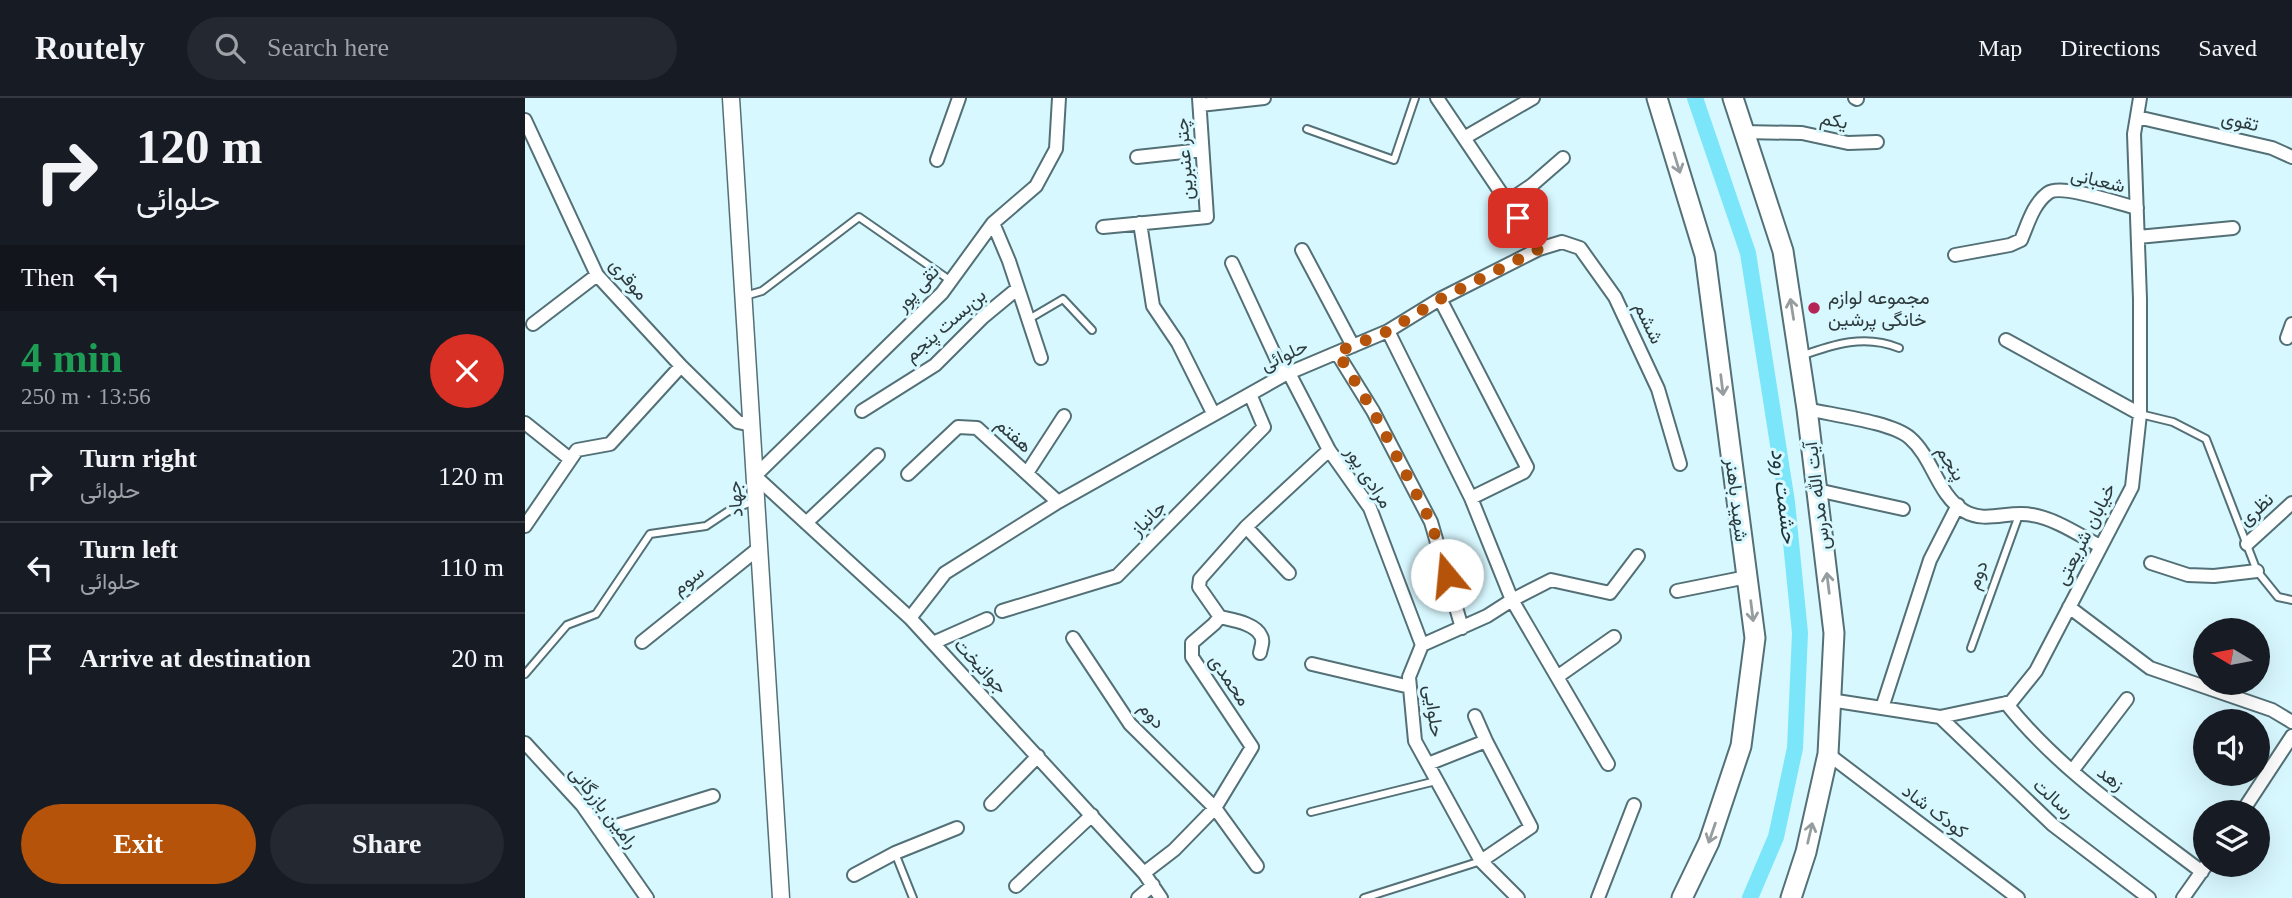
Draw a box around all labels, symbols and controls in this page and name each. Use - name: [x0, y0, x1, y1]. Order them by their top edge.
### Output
- search box: [187, 17, 677, 80]
- icon: search: [211, 29, 249, 67]
- text: Routely: [35, 30, 145, 66]
- text: Search here: [267, 33, 389, 62]
- text: Map: [1978, 35, 2022, 61]
- text: Directions: [2060, 35, 2160, 61]
- text: Saved: [2198, 35, 2257, 61]
- street label: یکم: [1818, 107, 1849, 135]
- street label: تقوی: [2219, 107, 2261, 136]
- street label: چتر عنبرین: [1171, 117, 1200, 201]
- text: 120 m: [136, 119, 263, 174]
- icon: right: [21, 126, 112, 217]
- one-way arrow: [1672, 152, 1684, 174]
- street label: شعبانی: [2069, 164, 2127, 197]
- text: حلوائی: [136, 181, 220, 217]
- pin: [1488, 188, 1548, 248]
- icon: arrive: [1499, 199, 1537, 237]
- street label: موقری: [605, 254, 652, 305]
- icon: left: [88, 259, 126, 297]
- street label: تقی پور: [890, 261, 945, 318]
- text: Then: [21, 263, 74, 292]
- street label: بن‌بست پنجم: [900, 284, 992, 368]
- place label: مجموعه لوازم خانگی پرشین: [1828, 287, 1930, 333]
- one-way arrow: [1785, 298, 1798, 321]
- street label: ششم: [1629, 299, 1668, 348]
- marker: مجموعه لوازم خانگی پرشین: [1806, 300, 1822, 316]
- button: close: [430, 334, 504, 408]
- text: 4 min: [21, 335, 123, 381]
- street label: حلوائی: [1257, 335, 1311, 376]
- one-way arrow: [1716, 374, 1729, 396]
- text: 250 m · 13:56: [21, 384, 151, 409]
- street label: هفتم: [990, 413, 1036, 458]
- street label: آیت الله مدرس: [1800, 439, 1835, 551]
- street label: مرادی پور: [1338, 441, 1397, 514]
- street label: پنجم: [1930, 442, 1970, 486]
- text: Turn right: [80, 444, 197, 473]
- water label: حشمت رود: [1765, 447, 1802, 546]
- street label: شهید باهنر: [1720, 456, 1753, 543]
- icon: right: [21, 458, 59, 496]
- text: 120 m: [438, 462, 504, 491]
- text: حلوائی: [80, 478, 140, 503]
- street label: جهاد: [723, 480, 748, 518]
- street label: خیابان شریعتی: [2050, 480, 2120, 589]
- street label: نظری: [2234, 488, 2278, 531]
- street label: جانباز: [1125, 496, 1171, 541]
- text: Turn left: [80, 535, 178, 564]
- position arrow: [1410, 538, 1484, 612]
- icon: left: [21, 549, 59, 587]
- text: 110 m: [439, 553, 504, 582]
- street label: دوم: [1962, 558, 1994, 593]
- street label: سوم: [668, 561, 709, 601]
- text: حلوائی: [80, 569, 140, 594]
- one-way arrow: [1821, 572, 1834, 595]
- one-way arrow: [1745, 599, 1758, 622]
- north arrow: [2193, 618, 2270, 695]
- map controls: [2193, 618, 2270, 877]
- street label: جوانبخت: [949, 634, 1012, 699]
- icon: arrive: [21, 640, 59, 678]
- text: Arrive at destination: [80, 644, 311, 673]
- text: 20 m: [451, 644, 504, 673]
- street label: محمدی: [1204, 650, 1255, 710]
- street label: حلوایی: [1419, 684, 1448, 739]
- street label: دوم: [1133, 697, 1169, 734]
- button: sound: [2193, 709, 2270, 786]
- street label: زهد: [2093, 761, 2129, 796]
- street label: رامین بازرگانی: [565, 762, 643, 853]
- street label: رسالت: [2028, 774, 2079, 823]
- street label: کودک شاد: [1898, 780, 1972, 843]
- button: layers: [2193, 800, 2270, 877]
- button: Exit: [21, 804, 256, 884]
- button: Share: [270, 804, 504, 884]
- one-way arrow: [1705, 821, 1717, 843]
- one-way arrow: [1804, 822, 1818, 845]

